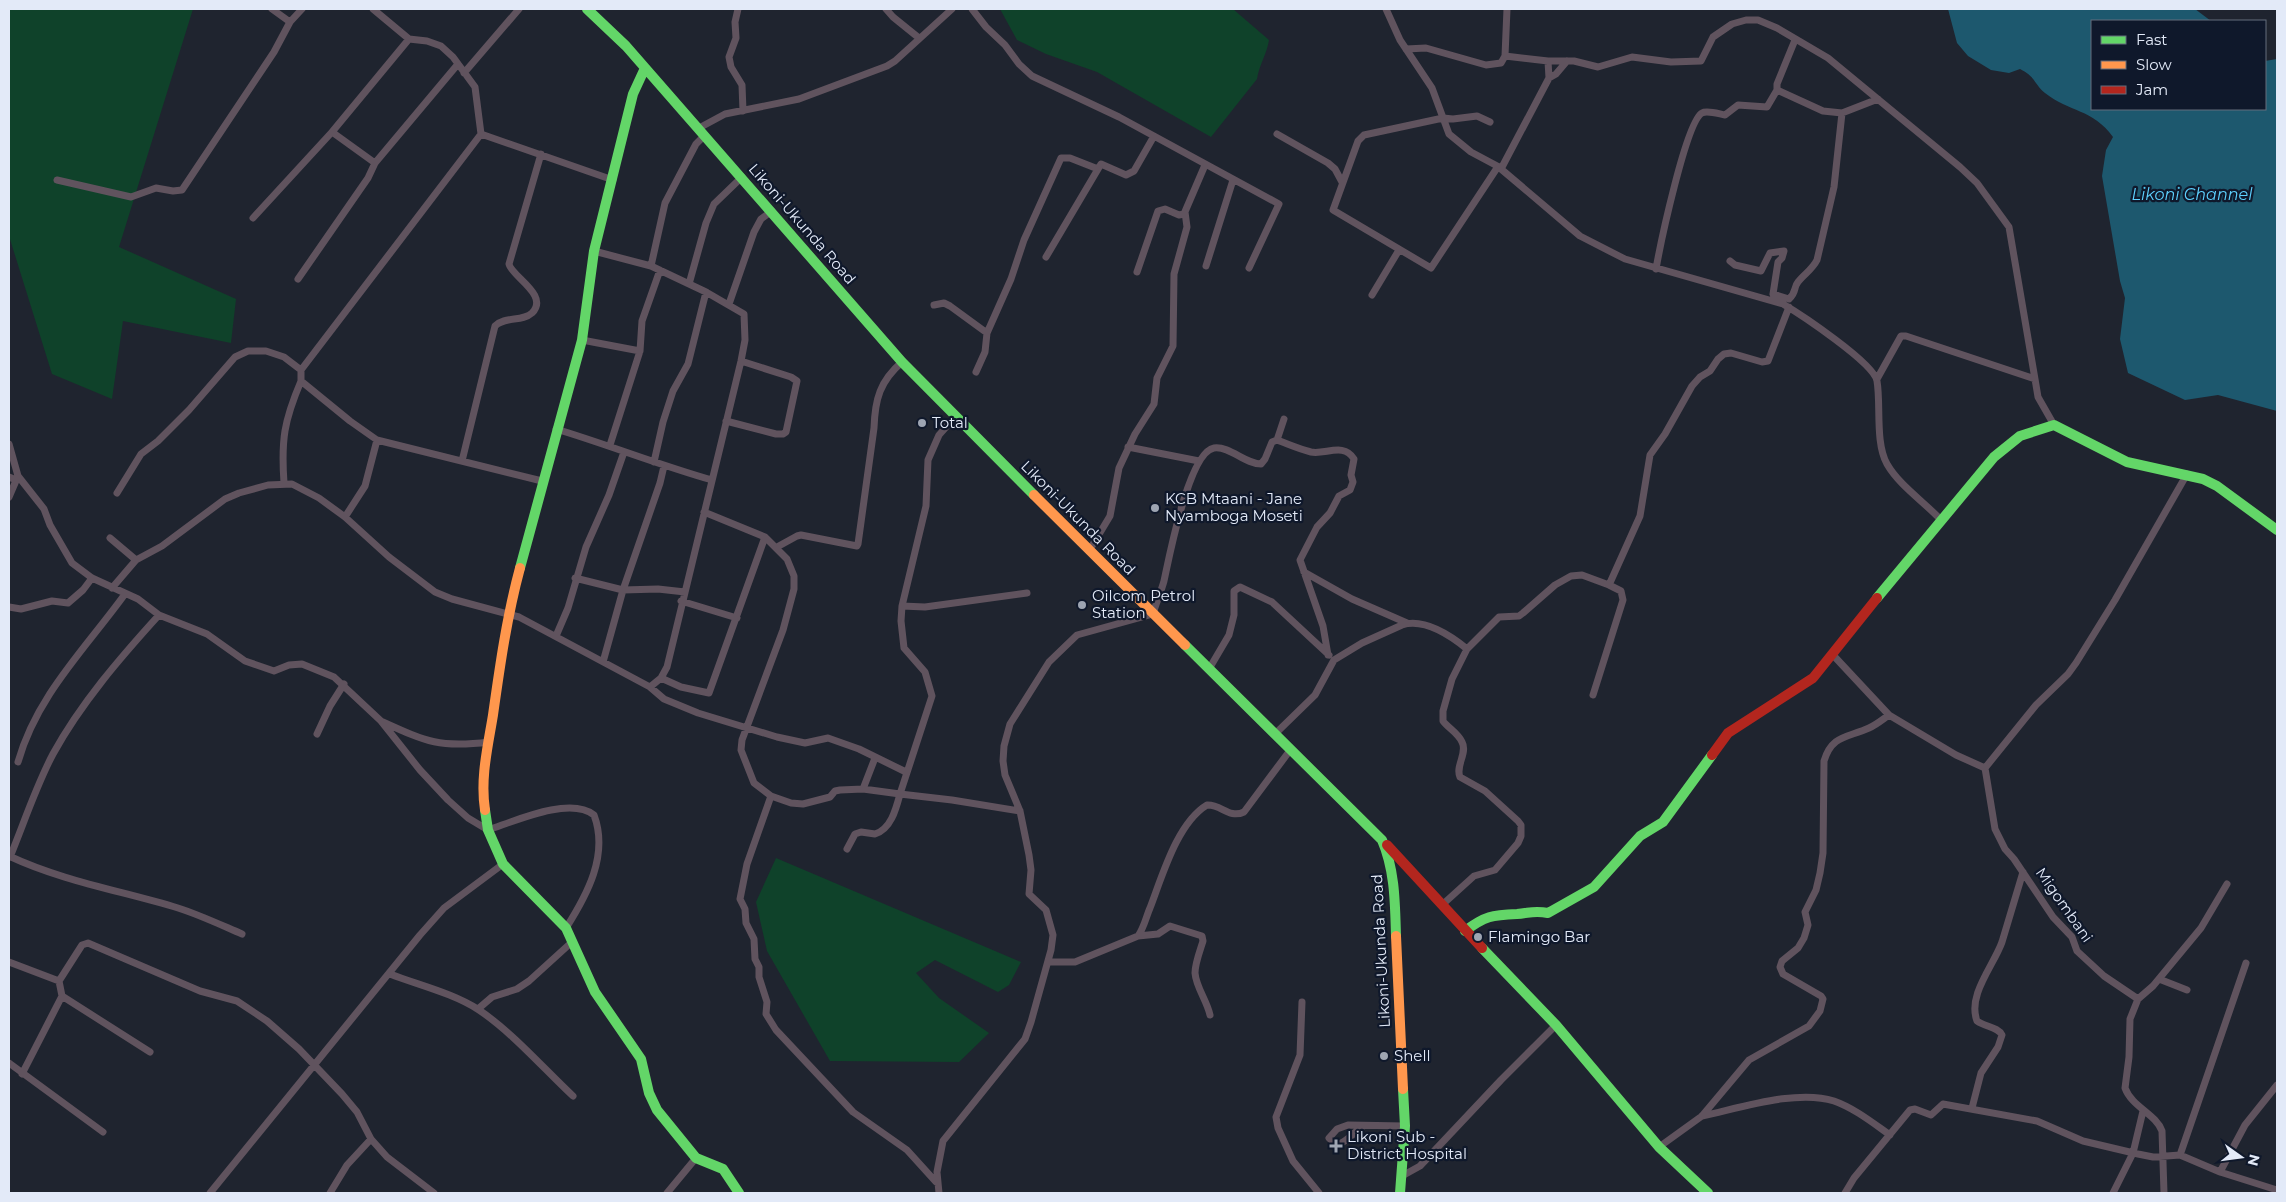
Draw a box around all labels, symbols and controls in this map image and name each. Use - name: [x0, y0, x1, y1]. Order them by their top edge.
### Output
- legend: [2091, 20, 2266, 110]
- text: Fast: [2136, 30, 2167, 49]
- text: Slow: [2136, 55, 2172, 74]
- text: Jam: [2135, 80, 2168, 99]
- street label: Likoni-Ukunda Road: [745, 159, 860, 288]
- water label: Likoni Channel: [2131, 185, 2253, 204]
- place label: Total: [932, 413, 968, 432]
- marker: Total: [916, 417, 928, 429]
- street label: Likoni-Ukunda Road: [1017, 457, 1139, 579]
- place label: KCB Mtaani - Jane Nyamboga Moseti: [1165, 489, 1303, 525]
- marker: KCB Mtaani - Jane Nyamboga Moseti: [1149, 502, 1161, 514]
- place label: Oilcom Petrol Station: [1092, 586, 1195, 622]
- marker: Oilcom Petrol Station: [1076, 599, 1088, 611]
- street label: Migombani: [2032, 864, 2097, 946]
- street label: Likoni-Ukunda Road: [1367, 874, 1394, 1028]
- place label: Flamingo Bar: [1488, 927, 1590, 946]
- marker: Flamingo Bar: [1472, 931, 1484, 943]
- place label: Shell: [1394, 1046, 1431, 1065]
- marker: Shell: [1378, 1050, 1390, 1062]
- place label: Likoni Sub - District Hospital: [1347, 1127, 1467, 1163]
- north arrow: [2216, 1132, 2266, 1182]
- marker: Likoni Sub - District Hospital: [1329, 1139, 1343, 1153]
- text: N: [2244, 1152, 2264, 1168]

